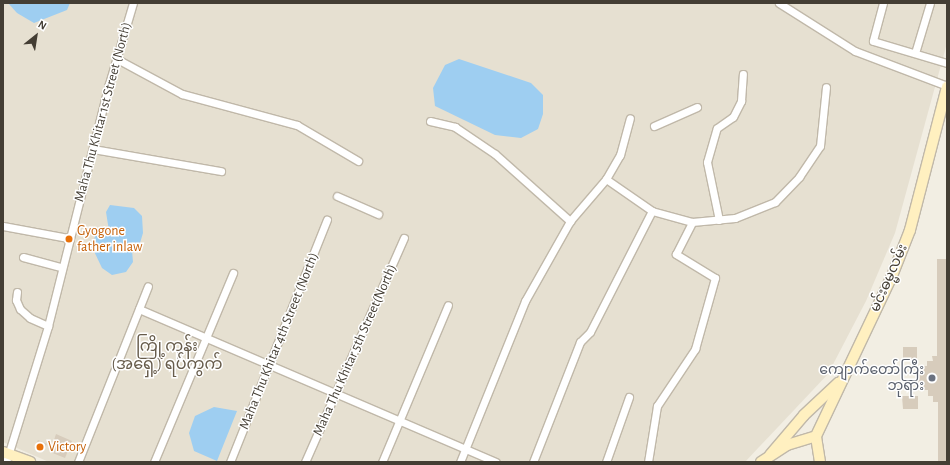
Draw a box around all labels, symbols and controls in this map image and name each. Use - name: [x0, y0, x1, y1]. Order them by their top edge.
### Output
- north arrow: [16, 16, 56, 56]
- text: N: [36, 18, 48, 32]
- street label: Maha Thu Khitar 1st Street (North): [71, 20, 135, 204]
- place label: Gyogone father inlaw: [77, 223, 142, 256]
- marker: Gyogone father inlaw: [64, 234, 74, 244]
- street label: မင်းဓမ္မလမ်း: [867, 242, 911, 314]
- street label: Maha Thu Khitar 4th Street (North): [236, 250, 322, 432]
- street label: Maha Thu Khitar 5th Street(North): [309, 261, 401, 439]
- district label: ကြို့ကုန်း (အရှေ့) ရပ်ကွက်: [111, 336, 223, 374]
- place label: ကျောက်တော်ကြီး ဘုရား: [819, 362, 924, 394]
- marker: ကျောက်တော်ကြီး ဘုရား: [927, 373, 937, 383]
- place label: Victory: [48, 439, 86, 455]
- marker: Victory: [35, 442, 45, 452]

